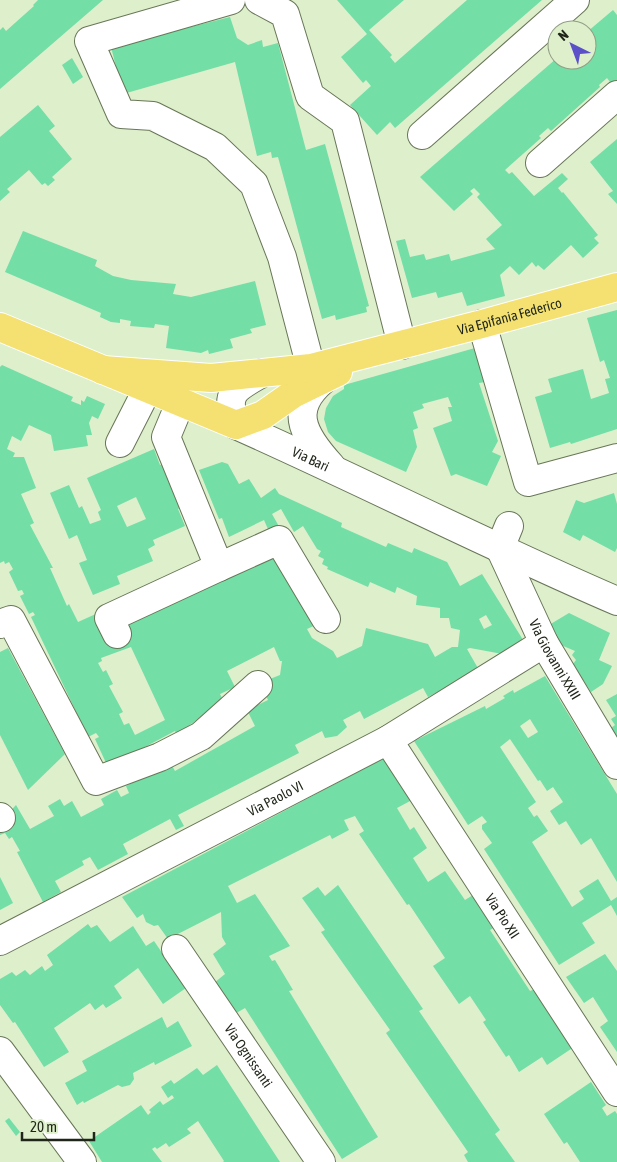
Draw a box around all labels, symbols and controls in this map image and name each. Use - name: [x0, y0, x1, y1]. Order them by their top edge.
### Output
- north arrow: [547, 20, 597, 70]
- text: N: [555, 27, 572, 44]
- street label: Via Epifania Federico: [456, 295, 563, 338]
- street label: Via Bari: [290, 444, 332, 475]
- street label: Via Giovanni XXIII: [526, 617, 584, 702]
- street label: Via Paolo VI: [245, 777, 306, 819]
- street label: Via Pio XII: [482, 891, 523, 941]
- street label: Via Ognissanti: [221, 1021, 276, 1090]
- scale bar: [22, 1110, 95, 1142]
- text: 20 m: [30, 1118, 57, 1135]

